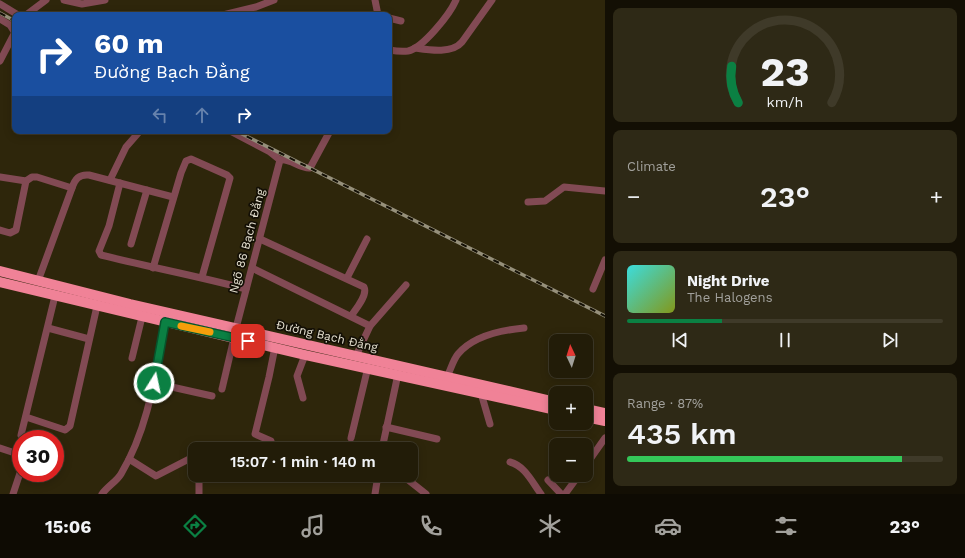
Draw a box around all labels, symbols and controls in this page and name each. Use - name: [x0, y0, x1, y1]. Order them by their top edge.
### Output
- text: 60 m: [94, 27, 164, 60]
- icon: right: [28, 28, 80, 80]
- text: 23: [760, 47, 810, 96]
- text: Đường Bạch Đằng: [94, 61, 250, 82]
- text: km/h: [767, 93, 803, 109]
- icon: left: [149, 104, 171, 126]
- icon: ahead: [191, 104, 213, 126]
- icon: right: [233, 104, 255, 126]
- text: Climate: [627, 159, 676, 174]
- text: 23°: [760, 179, 810, 214]
- text: −: [627, 184, 640, 209]
- text: +: [930, 184, 943, 209]
- street label: Ngõ 86 Bạch Đằng: [226, 187, 268, 295]
- text: Night Drive: [687, 272, 770, 290]
- text: The Halogens: [687, 290, 773, 305]
- street label: Đường Bạch Đằng: [275, 318, 380, 355]
- pin: [231, 324, 265, 358]
- icon: previous: [669, 329, 691, 351]
- icon: pause: [774, 329, 796, 351]
- icon: next: [879, 329, 901, 351]
- icon: arrive: [237, 330, 259, 352]
- north arrow: [549, 334, 593, 378]
- map controls: [549, 334, 593, 482]
- position arrow: [133, 362, 175, 404]
- button: +: [549, 386, 593, 430]
- text: Range · 87%: [627, 396, 703, 411]
- text: 435 km: [627, 416, 737, 451]
- speed limit sign: 30: [12, 430, 64, 482]
- button: −: [549, 438, 593, 482]
- text: 15:07 · 1 min · 140 m: [230, 453, 376, 471]
- icon: directions: [181, 512, 209, 540]
- icon: music: [299, 512, 327, 540]
- icon: phone: [417, 512, 445, 540]
- icon: climate: [536, 512, 564, 540]
- icon: car: [654, 512, 682, 540]
- icon: filters: [772, 512, 800, 540]
- text: 15:06: [45, 516, 91, 537]
- text: 23°: [890, 516, 920, 537]

